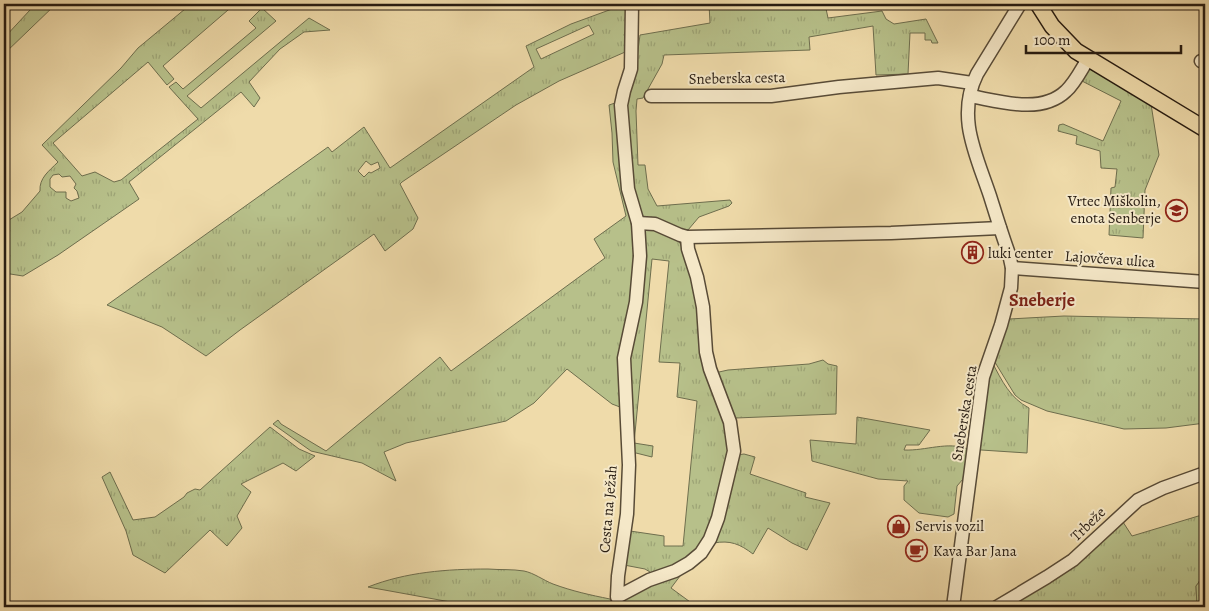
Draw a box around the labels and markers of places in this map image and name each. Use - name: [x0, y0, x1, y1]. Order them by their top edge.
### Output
- place label: Vrtec Miškolin, enota Senberje: [1067, 191, 1161, 228]
- school or university icon: Vrtec Miškolin, enota Senberje: [1165, 198, 1189, 222]
- building icon: luki center: [960, 241, 984, 265]
- place label: luki center: [988, 243, 1053, 263]
- shop icon: Servis vozil: [887, 514, 911, 538]
- place label: Servis vozil: [915, 516, 984, 536]
- cafe icon: Kava Bar Jana: [905, 539, 929, 563]
- place label: Kava Bar Jana: [933, 541, 1017, 561]

